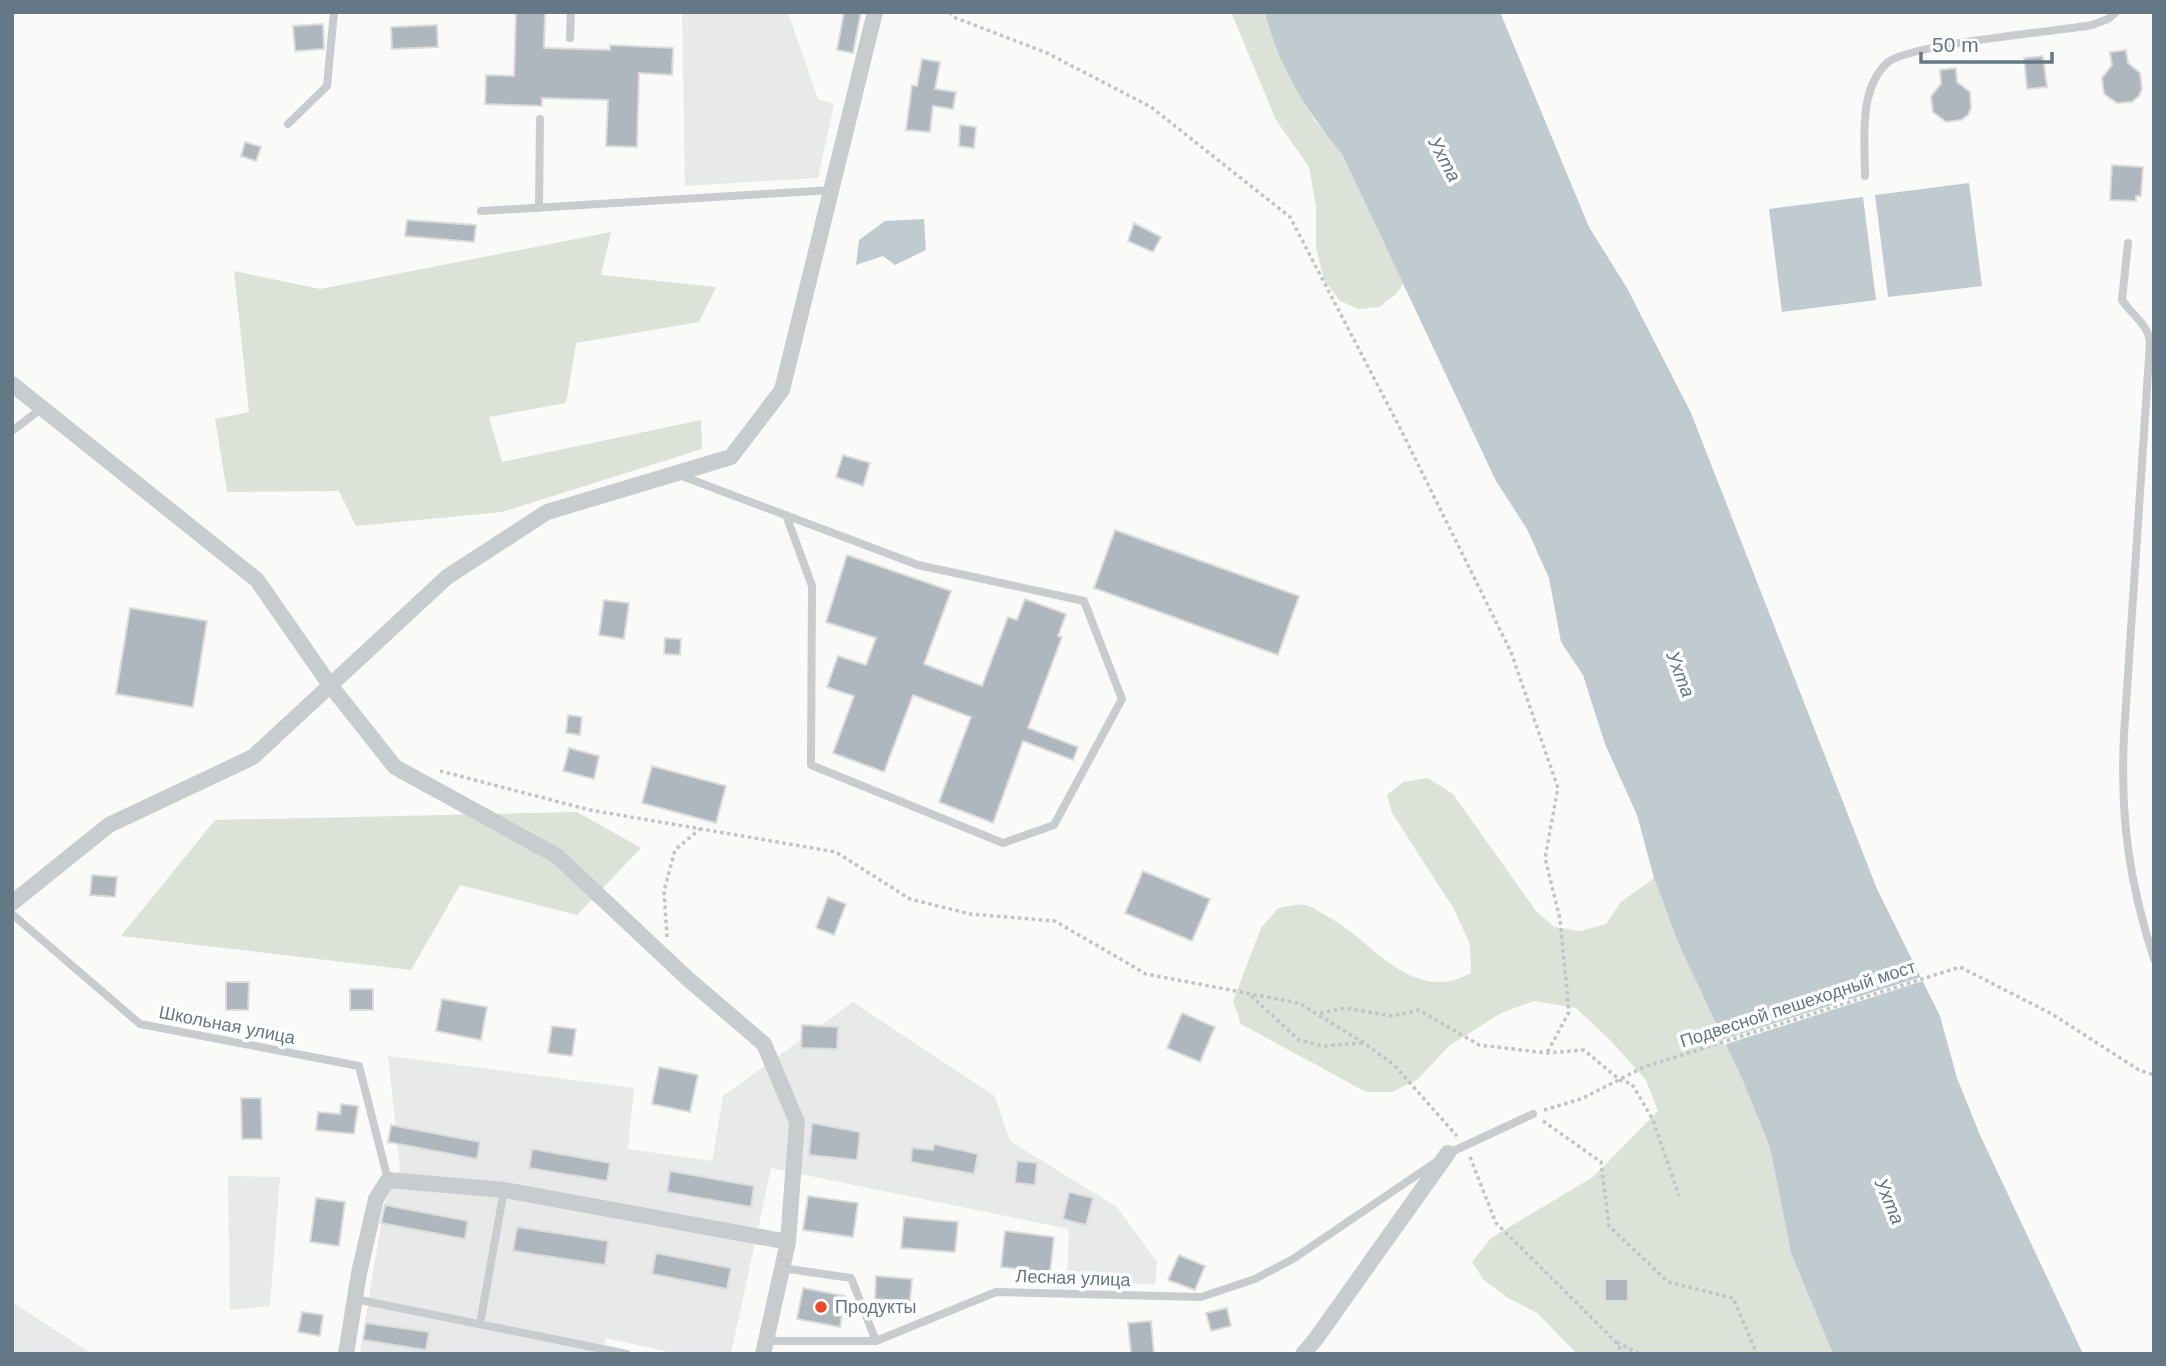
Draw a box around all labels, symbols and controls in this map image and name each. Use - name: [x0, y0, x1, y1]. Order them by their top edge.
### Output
- scale bar: [1921, 21, 2052, 65]
- text: 50 m: [1932, 33, 1979, 56]
- water label: Ухта: [1424, 132, 1465, 185]
- water label: Ухта: [1662, 647, 1699, 700]
- street label: Подвесной пешеходный мост: [1678, 956, 1918, 1052]
- street label: Школьная улица: [157, 1002, 298, 1048]
- water label: Ухта: [1870, 1174, 1909, 1227]
- street label: Лесная улица: [1015, 1266, 1132, 1290]
- place label: Продукты: [835, 1297, 916, 1317]
- marker: Продукты: [813, 1299, 829, 1315]

